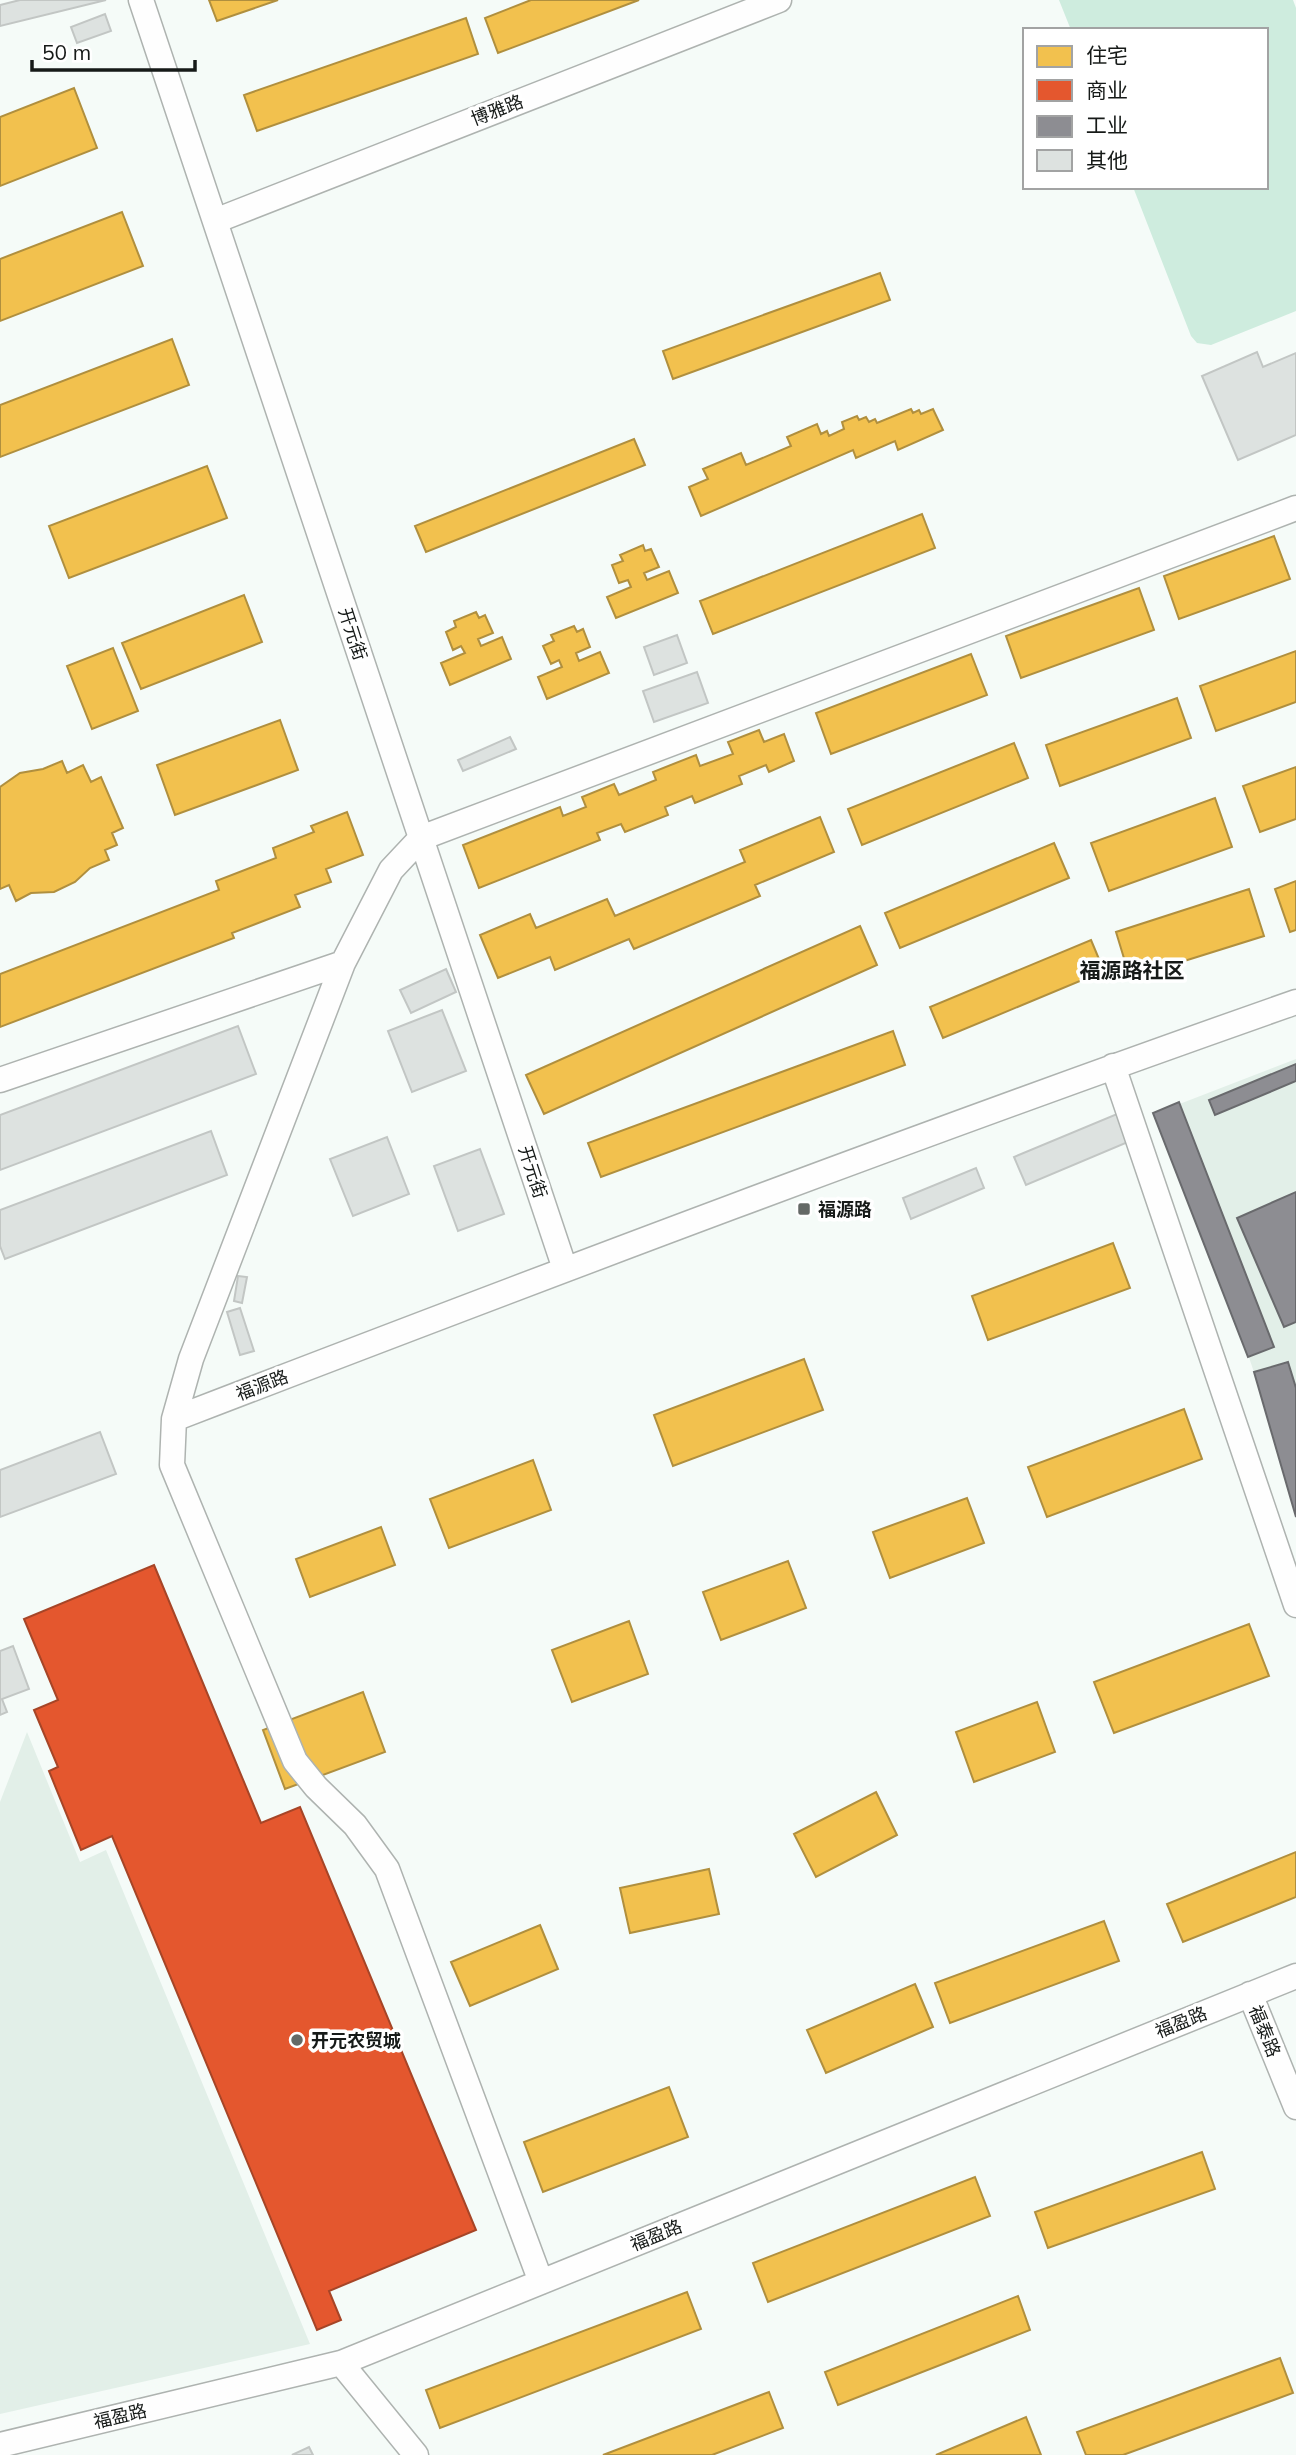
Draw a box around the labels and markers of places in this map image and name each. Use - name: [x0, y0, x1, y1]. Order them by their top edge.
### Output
- place label: 福源路: [818, 1198, 872, 1221]
- marker: 福源路: [796, 1201, 812, 1217]
- place label: 开元农贸城: [311, 2029, 401, 2052]
- marker: 开元农贸城: [289, 2032, 305, 2048]

